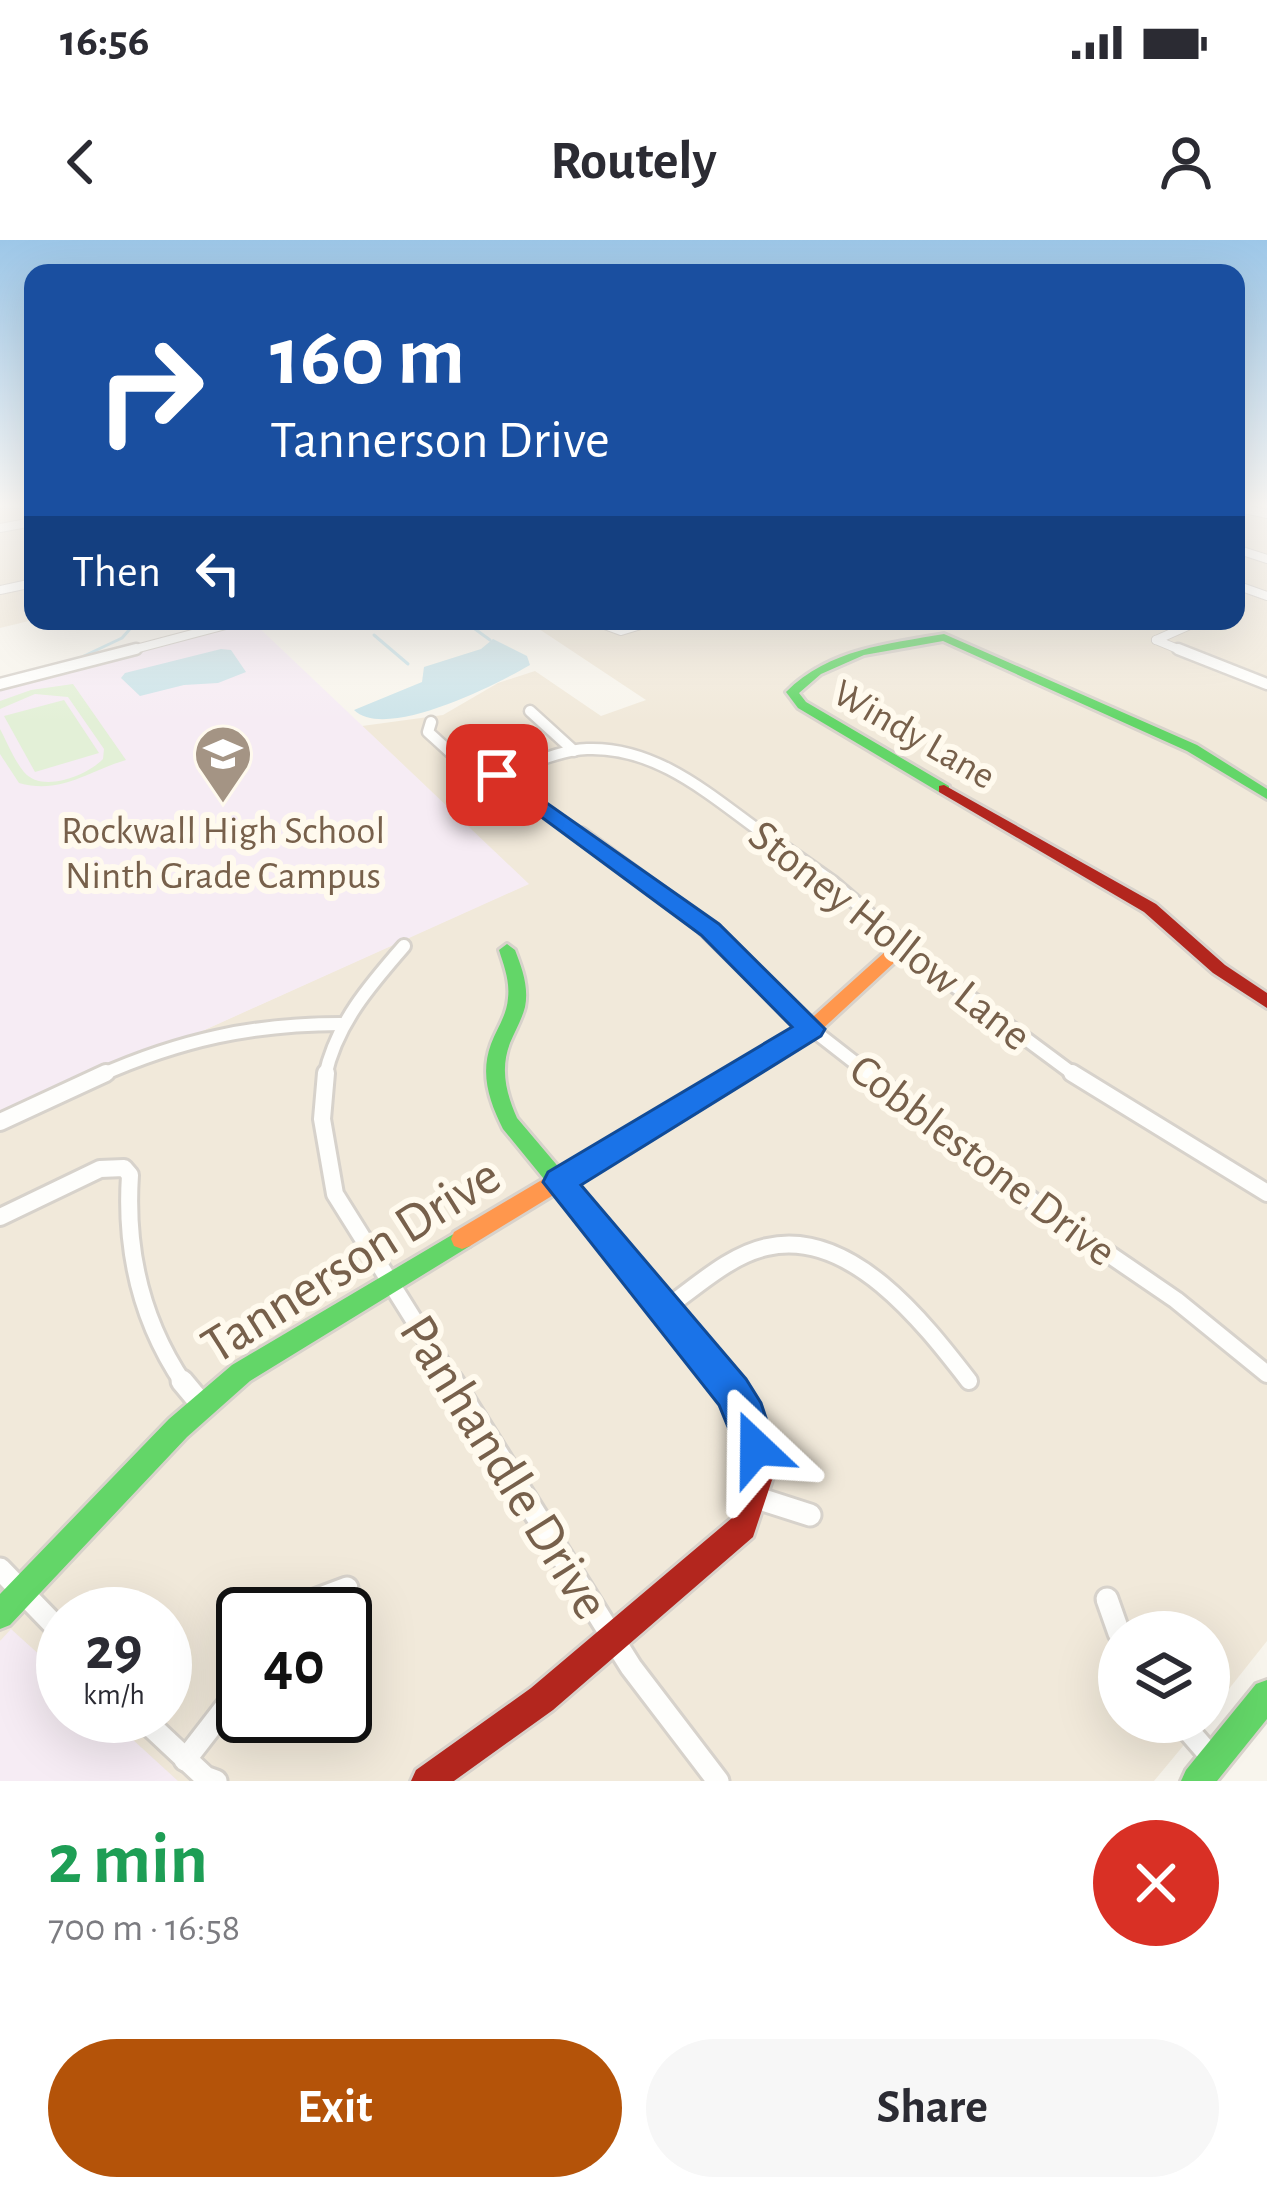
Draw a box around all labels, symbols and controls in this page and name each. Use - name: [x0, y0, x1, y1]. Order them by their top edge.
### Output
- text: 16:56: [60, 19, 149, 64]
- icon: back: [48, 129, 114, 195]
- icon: person: [1153, 129, 1219, 195]
- text: Routely: [550, 135, 717, 189]
- icon: right: [72, 312, 228, 468]
- text: 160 m: [270, 316, 465, 400]
- text: Tannerson Drive: [270, 414, 610, 468]
- icon: left: [185, 540, 251, 606]
- text: Then: [72, 550, 161, 595]
- street label: Windy Lane: [826, 673, 1001, 797]
- school or university icon: Rockwall High School Ninth Grade Campus: [192, 723, 254, 805]
- pin: [446, 724, 548, 826]
- icon: arrive: [464, 742, 530, 808]
- place label: Rockwall High School Ninth Grade Campus: [61, 812, 385, 896]
- street label: Stoney Hollow Lane: [740, 812, 1039, 1059]
- street label: Cobblestone Drive: [841, 1047, 1124, 1275]
- street label: Tannerson Drive: [193, 1149, 510, 1374]
- street label: Panhandle Drive: [389, 1306, 618, 1629]
- position arrow: [693, 1385, 819, 1511]
- speed limit sign: 40: [216, 1587, 372, 1743]
- map controls: [1098, 1611, 1230, 1743]
- button: layers: [1098, 1611, 1230, 1743]
- text: 29: [85, 1620, 143, 1680]
- text: km/h: [83, 1680, 145, 1710]
- button: close: [1093, 1820, 1219, 1946]
- text: 2 min: [48, 1824, 208, 1896]
- text: 700 m · 16:58: [48, 1909, 240, 1948]
- button: Exit: [48, 2039, 622, 2177]
- button: Share: [646, 2039, 1219, 2177]

